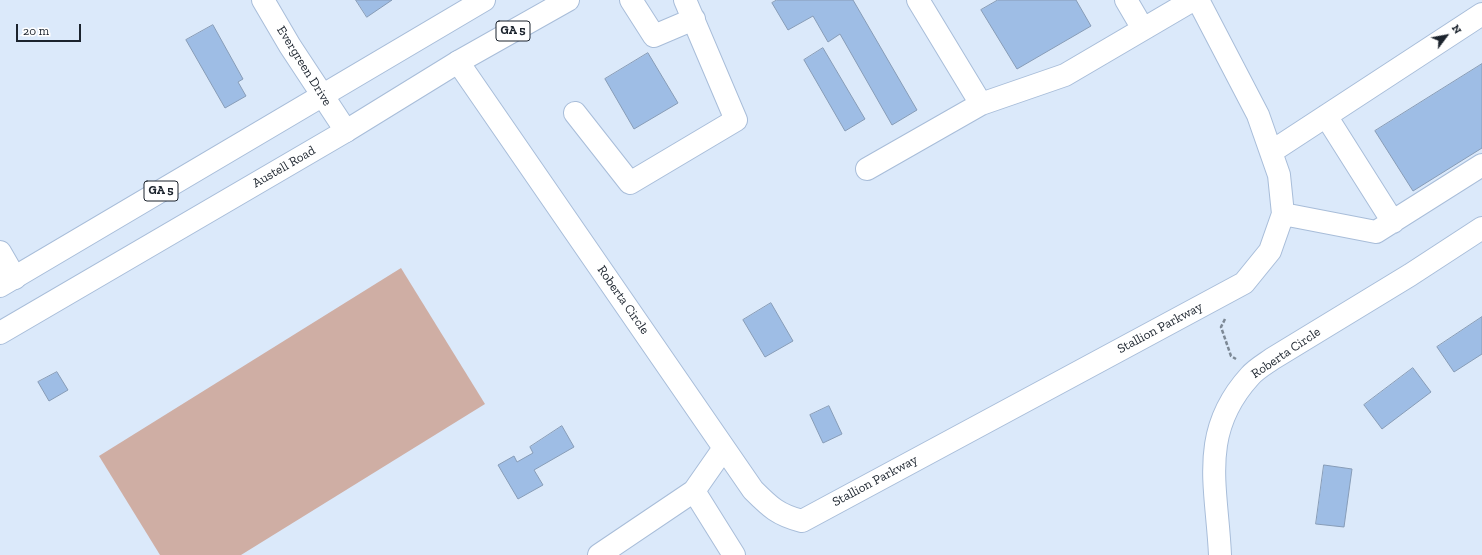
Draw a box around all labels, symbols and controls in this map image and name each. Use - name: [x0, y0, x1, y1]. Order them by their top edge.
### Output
- scale bar: [18, 16, 83, 42]
- north arrow: [1426, 16, 1466, 56]
- road number: GA 5: [496, 21, 530, 41]
- text: N: [1449, 22, 1464, 36]
- street label: Evergreen Drive: [273, 23, 335, 109]
- text: 20 m: [23, 24, 49, 38]
- street label: Austell Road: [250, 143, 318, 191]
- road number: GA 5: [144, 181, 178, 201]
- street label: Roberta Circle: [594, 263, 652, 337]
- street label: Stallion Parkway: [1115, 299, 1205, 357]
- street label: Roberta Circle: [1248, 324, 1324, 382]
- street label: Stallion Parkway: [830, 452, 920, 510]

